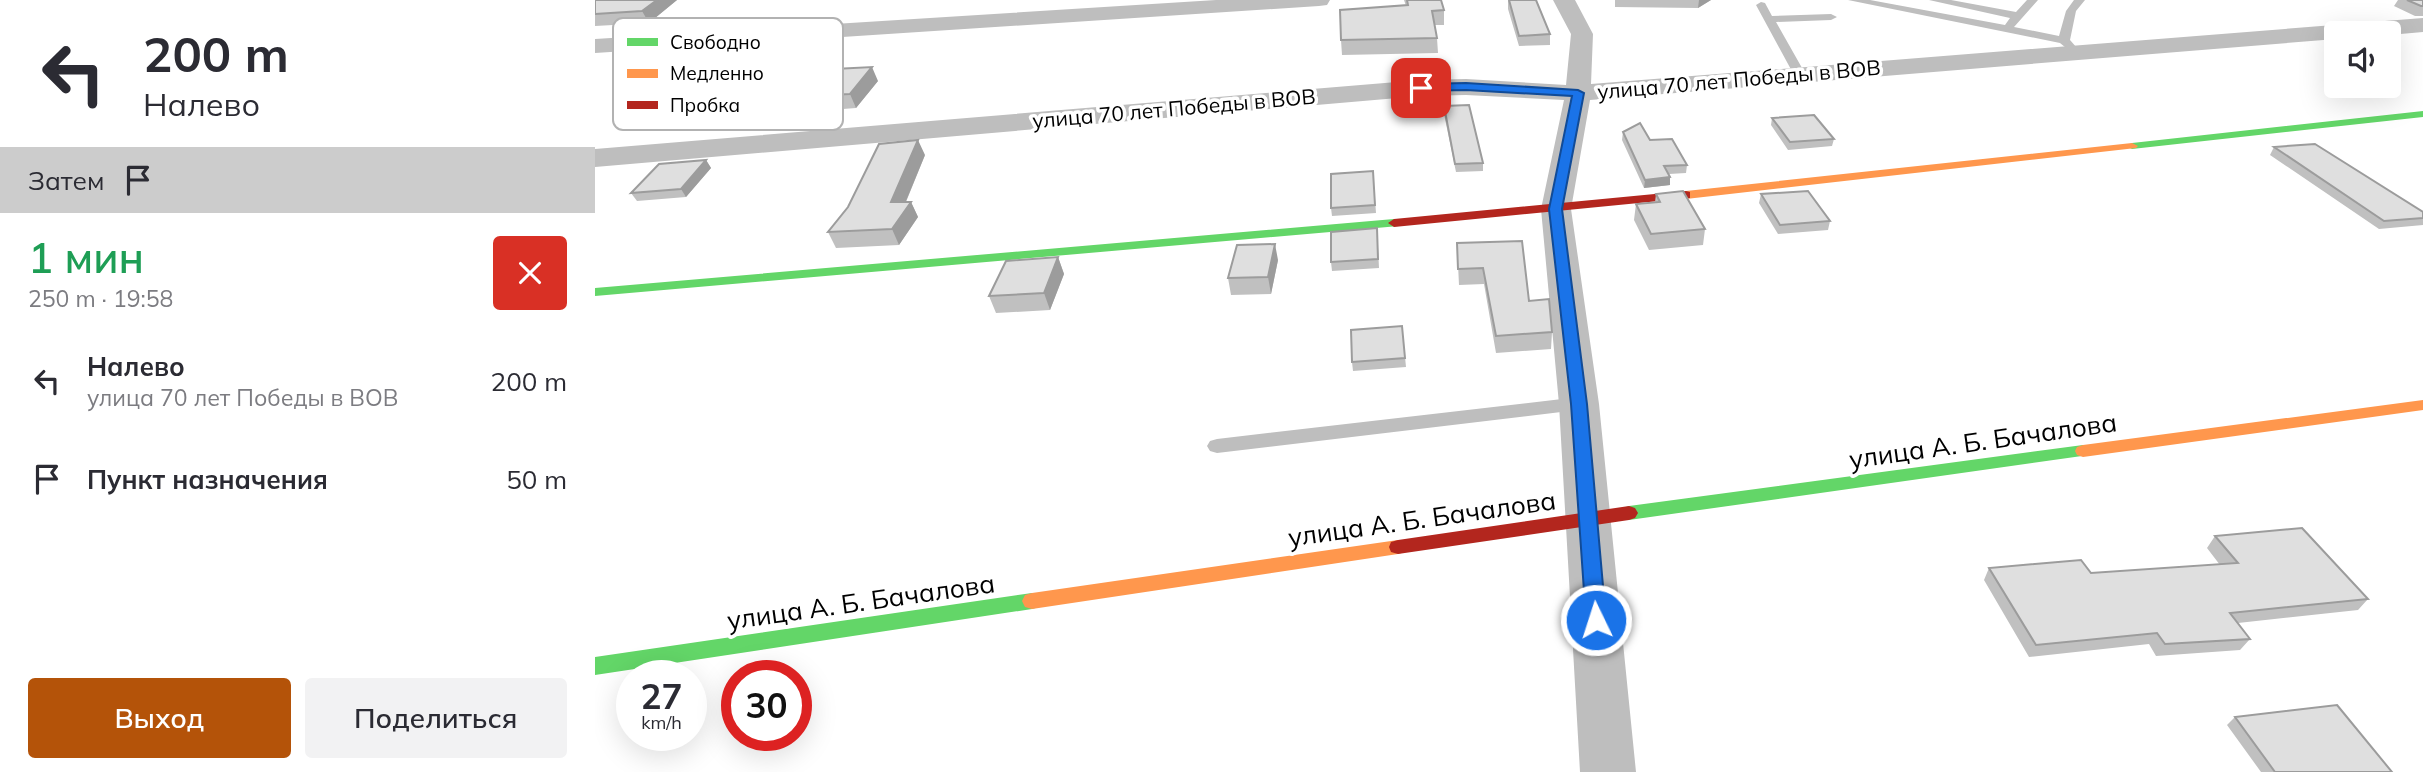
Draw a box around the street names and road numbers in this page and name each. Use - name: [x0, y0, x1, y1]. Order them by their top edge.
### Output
- street label: улица 70 лет Победы в ВОВ: [1596, 54, 1882, 104]
- street label: улица 70 лет Победы в ВОВ: [1031, 83, 1317, 133]
- street label: улица А. Б. Бачалова: [1847, 405, 2119, 476]
- street label: улица А. Б. Бачалова: [1286, 483, 1558, 554]
- street label: улица А. Б. Бачалова: [725, 566, 997, 637]

